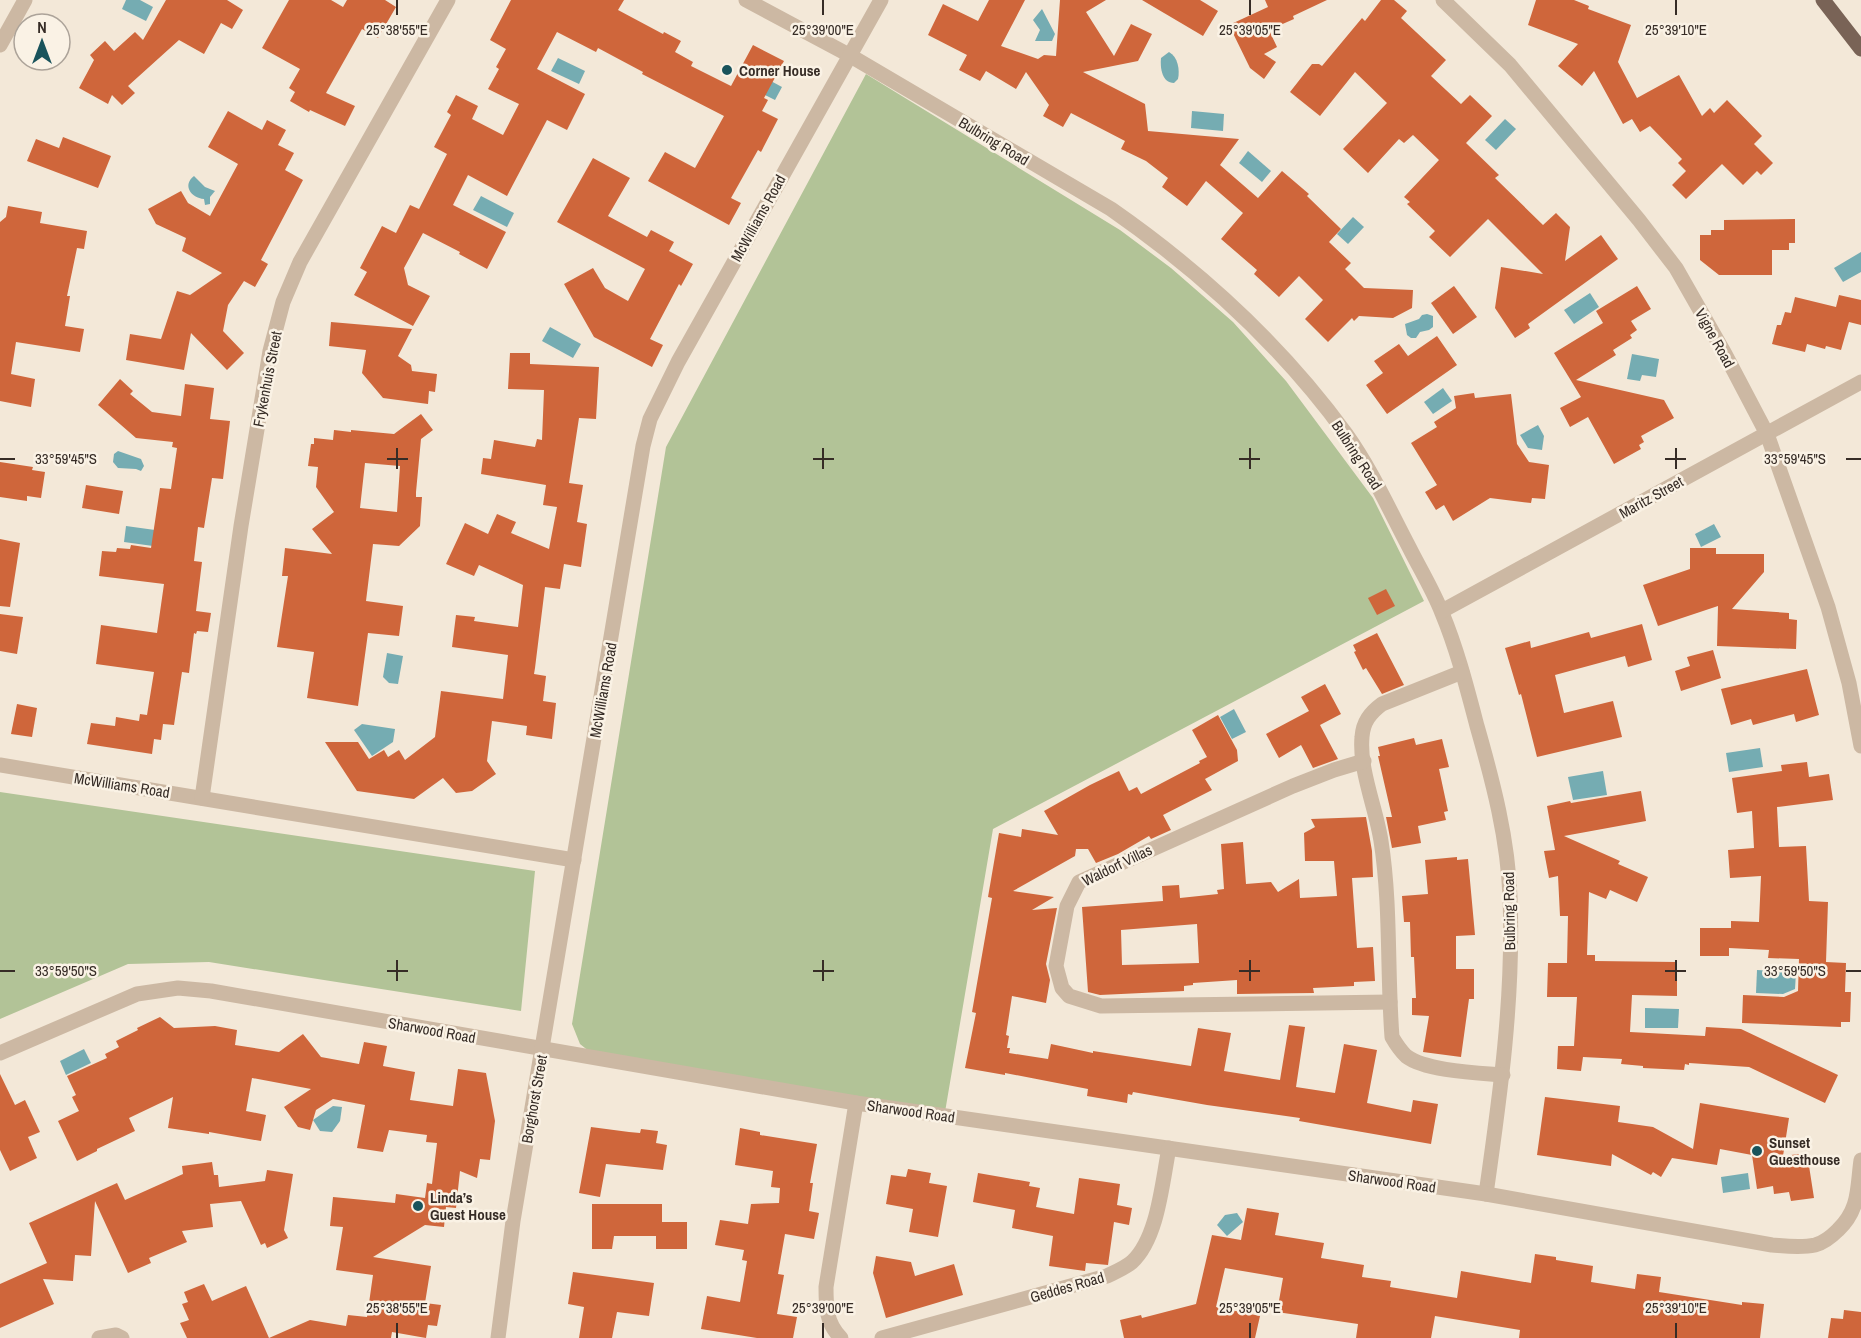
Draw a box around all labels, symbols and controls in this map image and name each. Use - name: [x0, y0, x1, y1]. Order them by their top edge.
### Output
- north arrow: [12, 12, 72, 72]
- text: N: [37, 16, 47, 38]
- text: 25°38'55"E: [366, 19, 428, 40]
- text: 25°39'00"E: [792, 19, 854, 40]
- text: 25°39'05"E: [1219, 19, 1281, 40]
- text: 25°39'10"E: [1645, 19, 1707, 40]
- place label: Corner House: [739, 60, 820, 81]
- marker: Corner House: [720, 63, 734, 77]
- street label: Bulbring Road: [955, 112, 1033, 170]
- street label: McWilliams Road: [725, 171, 791, 265]
- street label: Vigne Road: [1690, 305, 1740, 371]
- street label: Frykenhuis Street: [247, 329, 287, 429]
- street label: Bulbring Road: [1327, 416, 1387, 494]
- text: 33°59'45"S: [35, 448, 97, 469]
- text: 33°59'45"S: [1764, 448, 1826, 469]
- street label: Maritz Street: [1615, 470, 1687, 523]
- street label: McWilliams Road: [584, 641, 622, 739]
- street label: McWilliams Road: [73, 767, 171, 803]
- street label: Waldorf Villas: [1079, 839, 1155, 891]
- street label: Bulbring Road: [1498, 872, 1520, 950]
- text: 33°59'50"S: [35, 960, 97, 981]
- text: 33°59'50"S: [1764, 960, 1826, 981]
- street label: Sharwood Road: [387, 1012, 477, 1048]
- street label: Borghorst Street: [516, 1053, 552, 1145]
- street label: Sharwood Road: [866, 1094, 956, 1128]
- place label: Sunset Guesthouse: [1769, 1132, 1840, 1170]
- marker: Sunset Guesthouse: [1750, 1144, 1764, 1158]
- street label: Sharwood Road: [1347, 1164, 1437, 1198]
- place label: Linda’s Guest House: [430, 1187, 506, 1225]
- marker: Linda’s Guest House: [411, 1199, 425, 1213]
- street label: Geddes Road: [1028, 1266, 1106, 1308]
- text: 25°38'55"E: [366, 1297, 428, 1318]
- text: 25°39'00"E: [792, 1297, 854, 1318]
- text: 25°39'05"E: [1219, 1297, 1281, 1318]
- text: 25°39'10"E: [1645, 1297, 1707, 1318]

